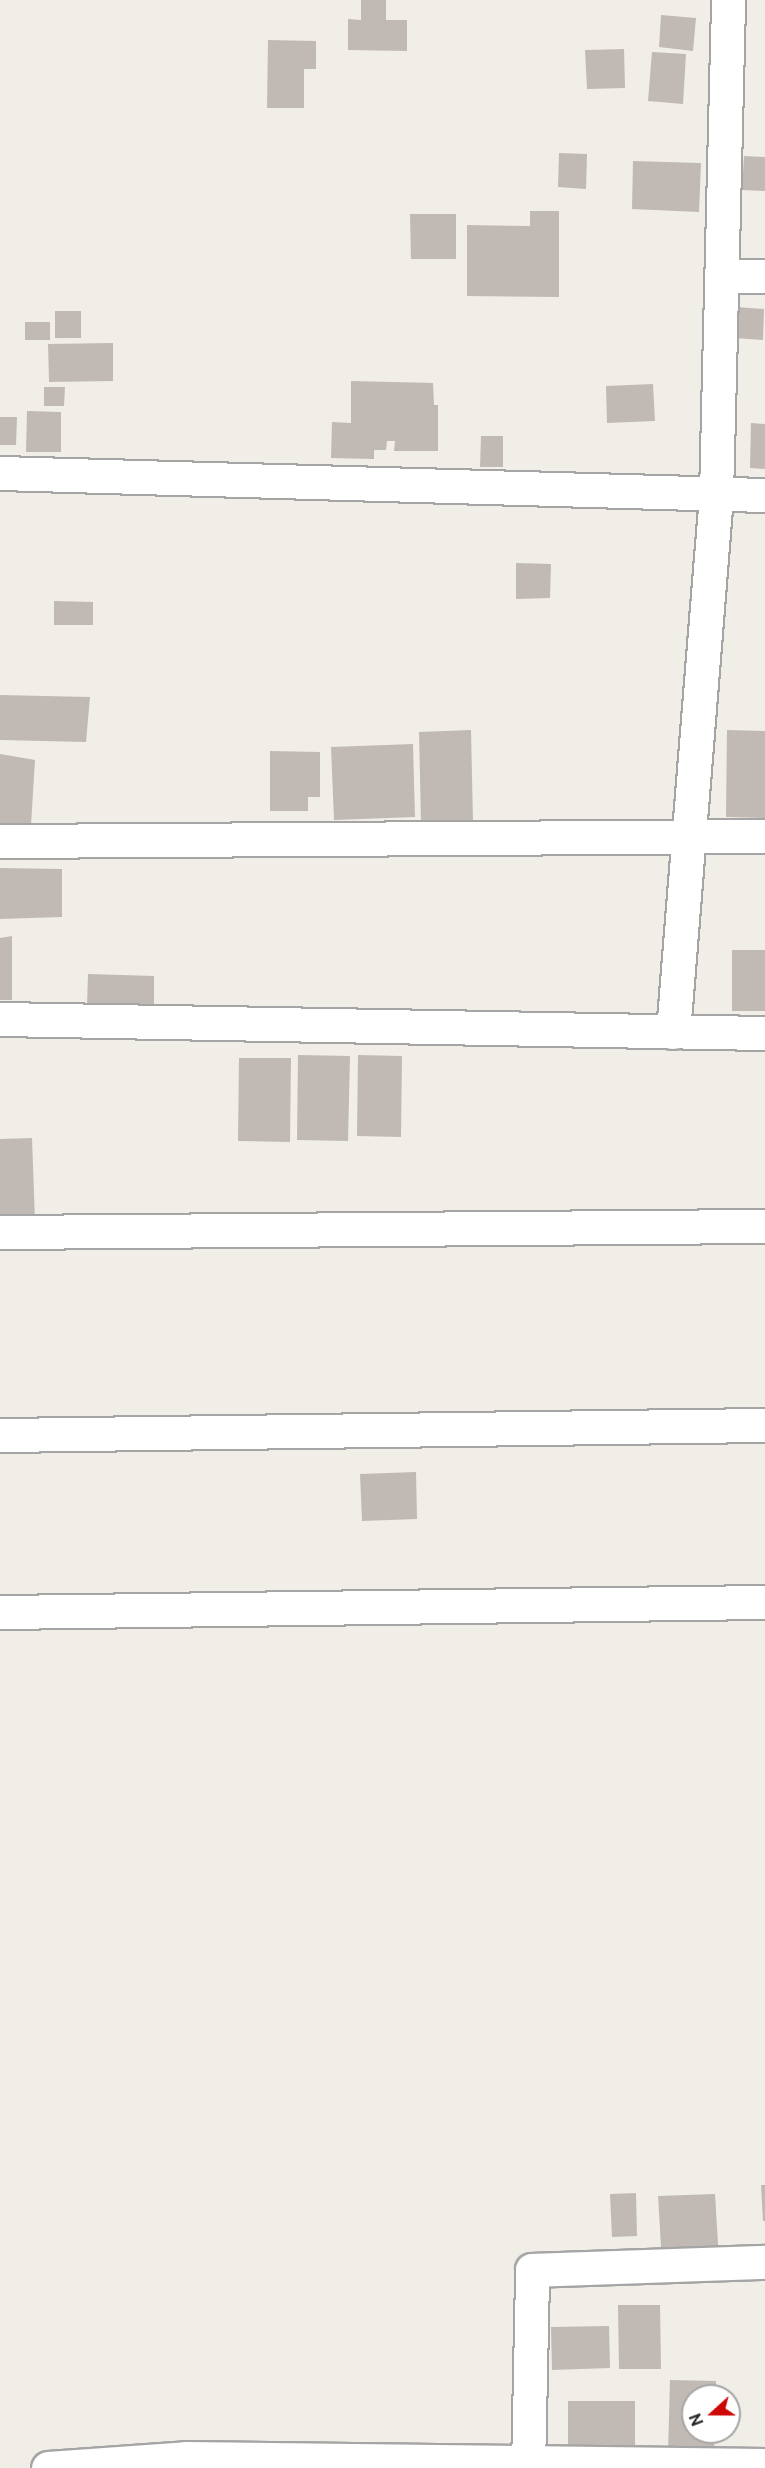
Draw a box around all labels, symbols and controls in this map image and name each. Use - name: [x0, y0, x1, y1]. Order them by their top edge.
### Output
- north arrow: [681, 2384, 741, 2444]
- text: N: [686, 2411, 707, 2429]

